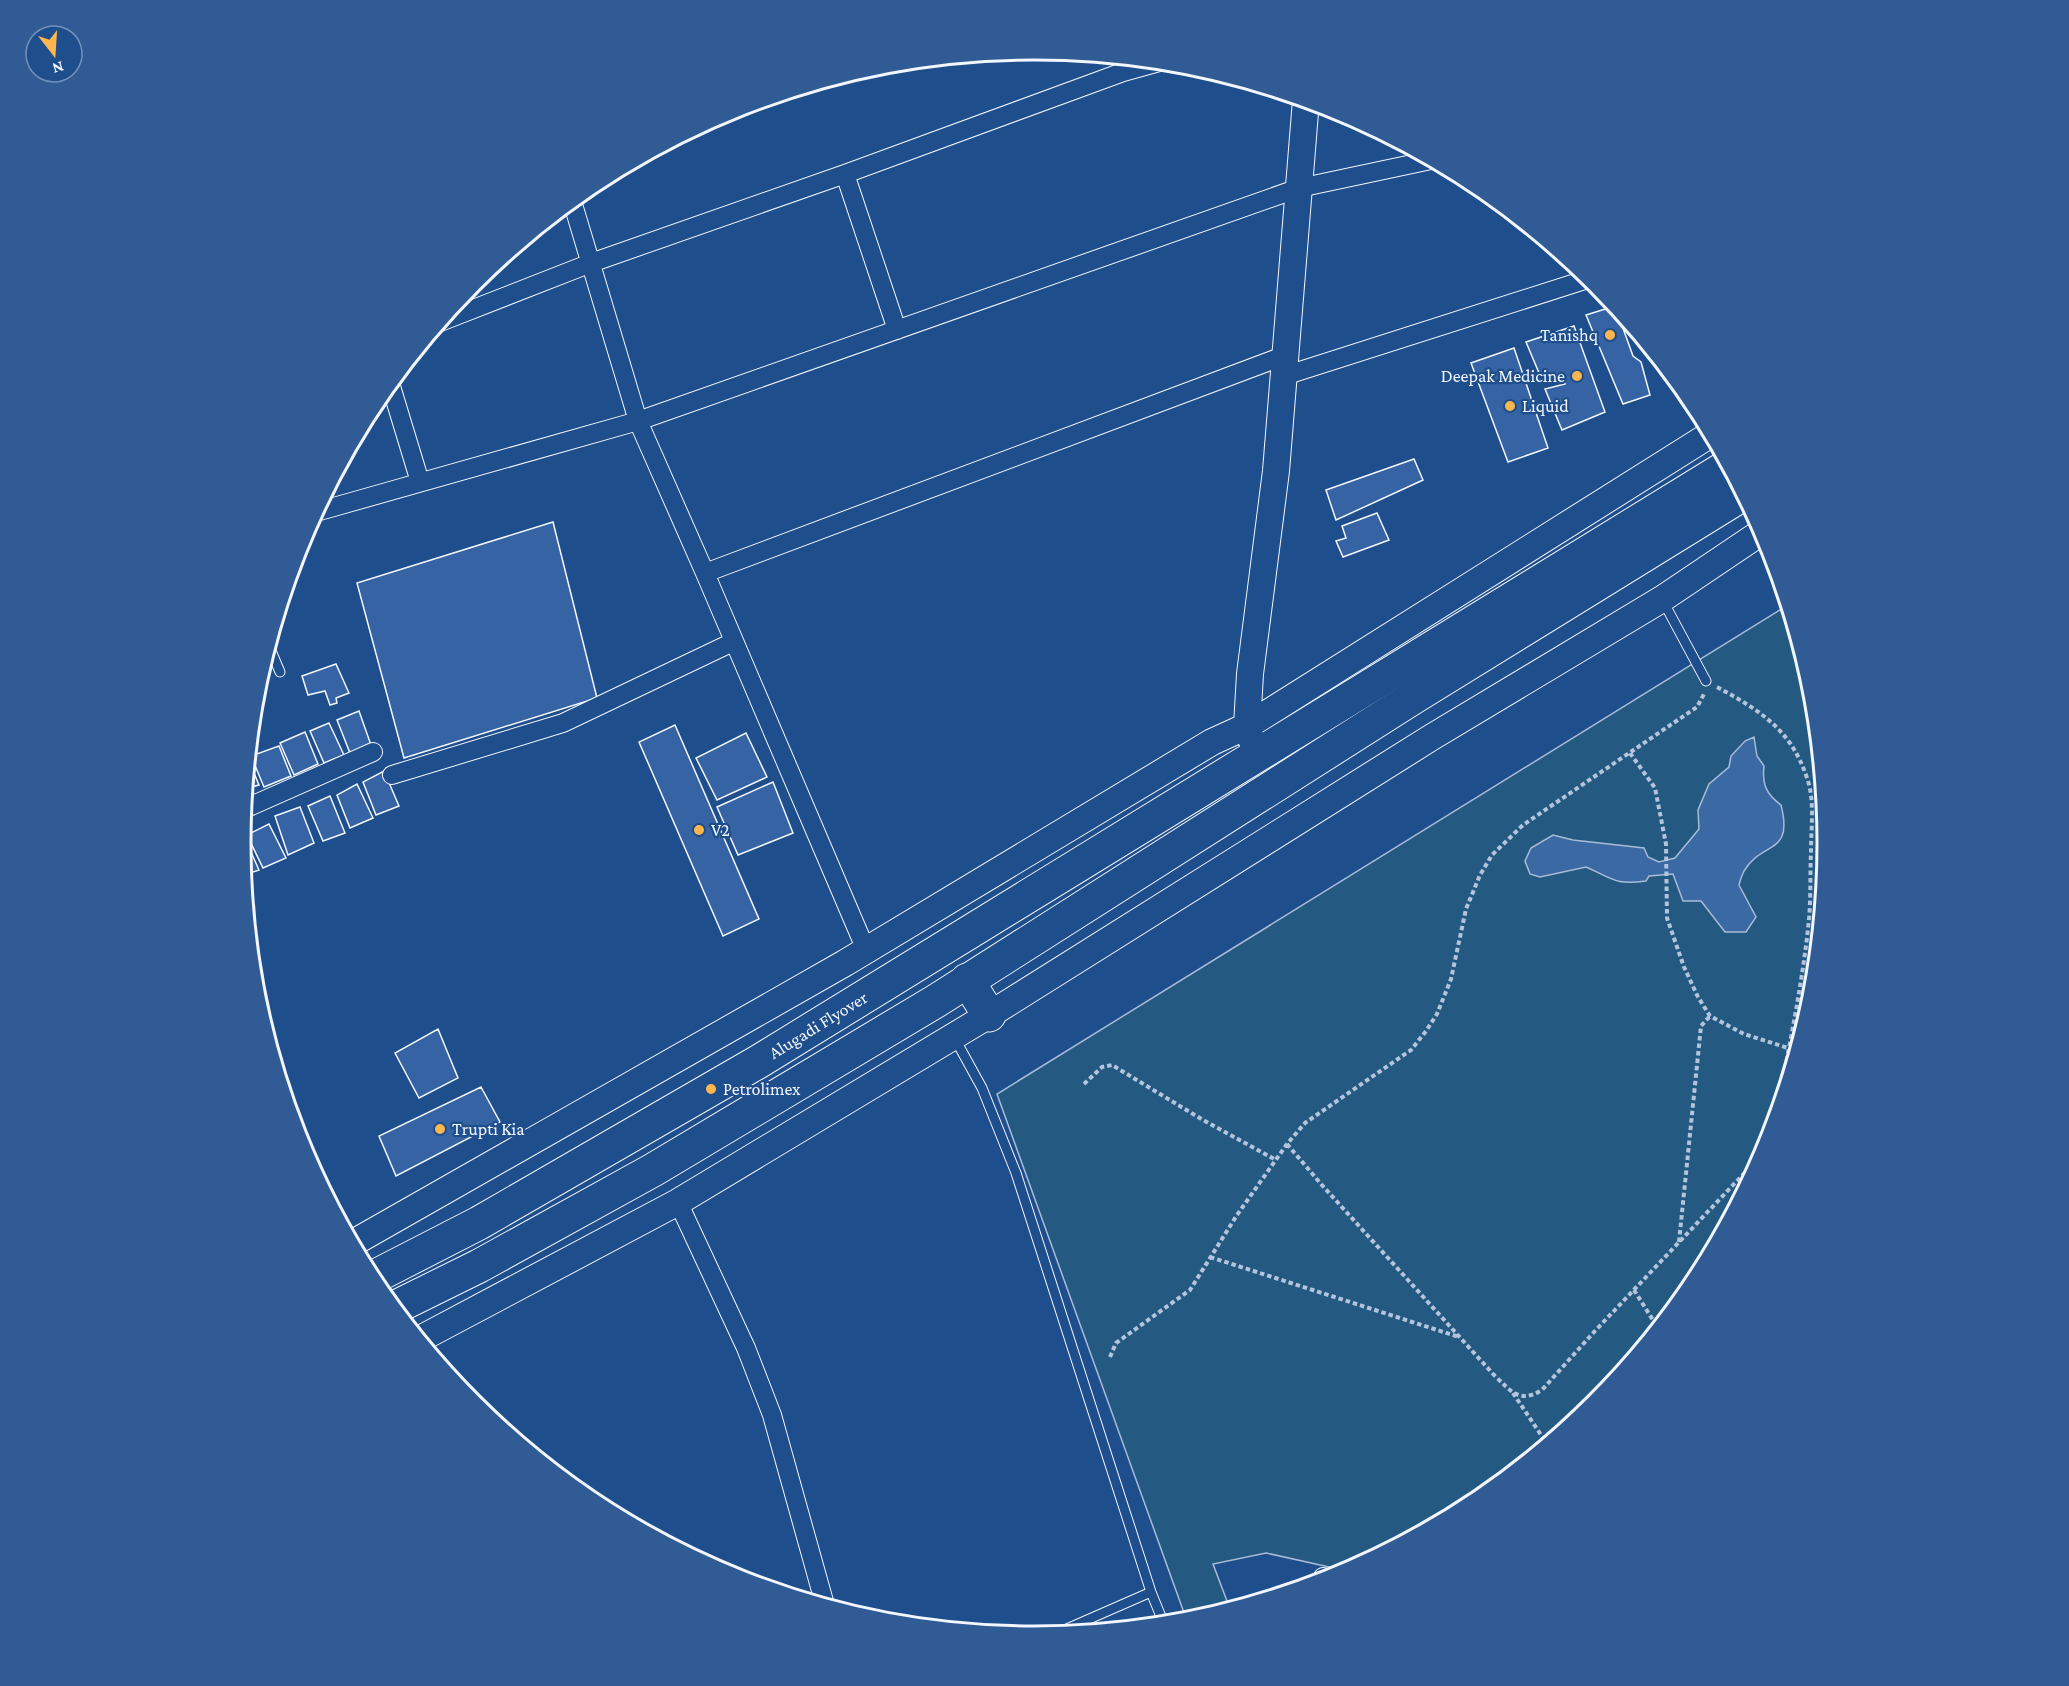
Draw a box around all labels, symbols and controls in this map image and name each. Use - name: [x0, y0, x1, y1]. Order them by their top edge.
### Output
- north arrow: [24, 24, 84, 84]
- text: N: [50, 58, 66, 78]
- place label: Tanishq: [1540, 325, 1599, 345]
- marker: Tanishq: [1603, 328, 1617, 342]
- place label: Deepak Medicine: [1441, 366, 1565, 386]
- marker: Deepak Medicine: [1570, 369, 1584, 383]
- place label: Liquid: [1522, 396, 1569, 416]
- marker: Liquid: [1503, 399, 1517, 413]
- place label: V2: [711, 820, 730, 840]
- marker: V2: [692, 823, 706, 837]
- street label: Alugadi Flyover: [765, 987, 872, 1063]
- place label: Petrolimex: [723, 1079, 801, 1099]
- marker: Petrolimex: [704, 1082, 718, 1096]
- place label: Trupti Kia: [452, 1119, 525, 1139]
- marker: Trupti Kia: [433, 1122, 447, 1136]

